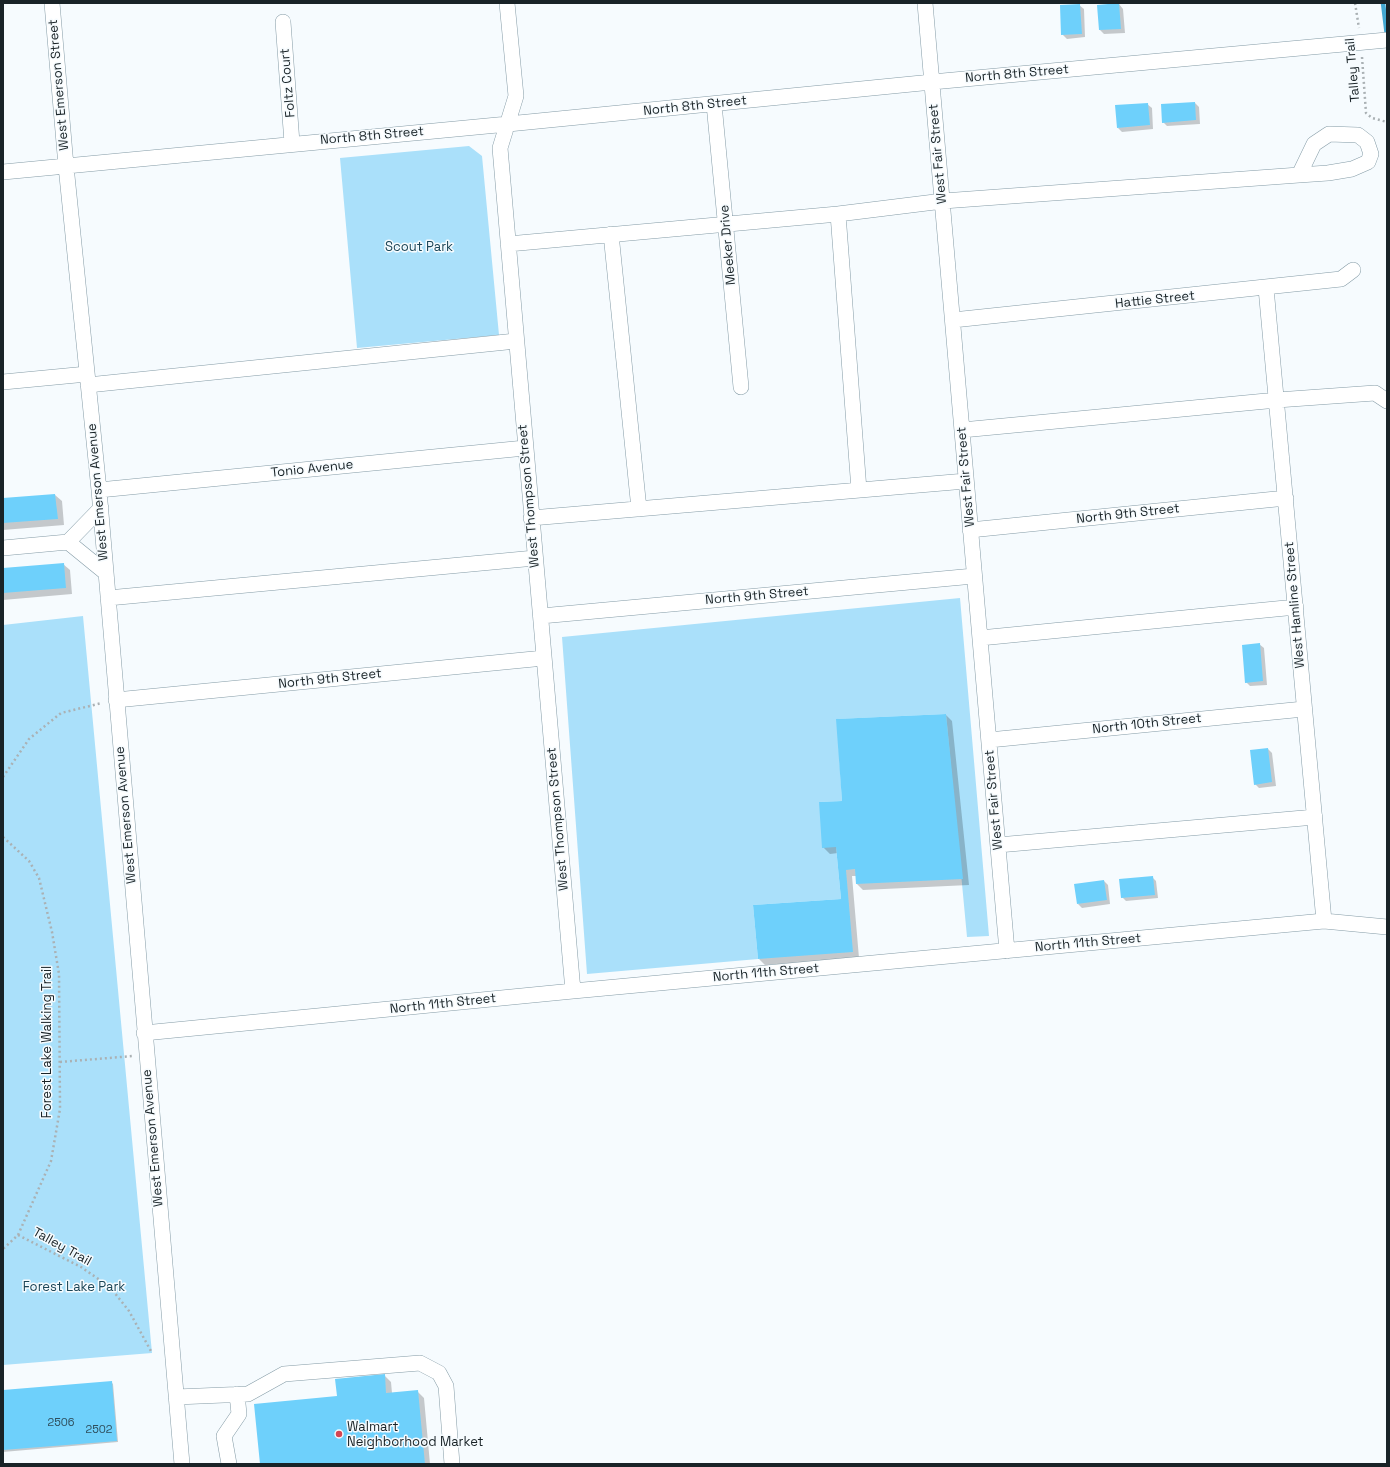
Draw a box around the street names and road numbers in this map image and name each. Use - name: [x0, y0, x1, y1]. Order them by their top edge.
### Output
- street label: West Emerson Street: [45, 19, 73, 151]
- street label: Talley Trail: [1342, 37, 1364, 103]
- street label: Foltz Court: [277, 48, 299, 118]
- street label: North 8th Street: [965, 62, 1069, 86]
- street label: North 8th Street: [642, 93, 748, 119]
- street label: West Fair Street: [926, 103, 950, 205]
- street label: North 8th Street: [320, 124, 424, 148]
- street label: Meeker Drive: [717, 204, 739, 286]
- street label: Hattie Street: [1114, 288, 1196, 312]
- street label: West Emerson Avenue: [84, 423, 112, 561]
- street label: West Thompson Street: [515, 424, 543, 568]
- street label: West Fair Street: [954, 426, 978, 528]
- street label: Tonio Avenue: [270, 457, 354, 481]
- street label: North 9th Street: [1076, 501, 1180, 527]
- street label: West Hamline Street: [1282, 541, 1308, 669]
- street label: North 9th Street: [705, 584, 809, 608]
- street label: North 9th Street: [278, 666, 382, 692]
- street label: North 10th Street: [1092, 711, 1202, 737]
- street label: West Emerson Avenue: [112, 746, 140, 884]
- street label: West Thompson Street: [544, 747, 572, 891]
- street label: West Fair Street: [982, 749, 1006, 851]
- street label: North 11th Street: [1034, 931, 1142, 955]
- street label: North 11th Street: [712, 961, 820, 985]
- street label: Forest Lake Walking Trail: [39, 966, 55, 1118]
- street label: North 11th Street: [389, 991, 497, 1017]
- street label: West Emerson Avenue: [139, 1069, 167, 1207]
- street label: Talley Trail: [30, 1225, 94, 1269]

